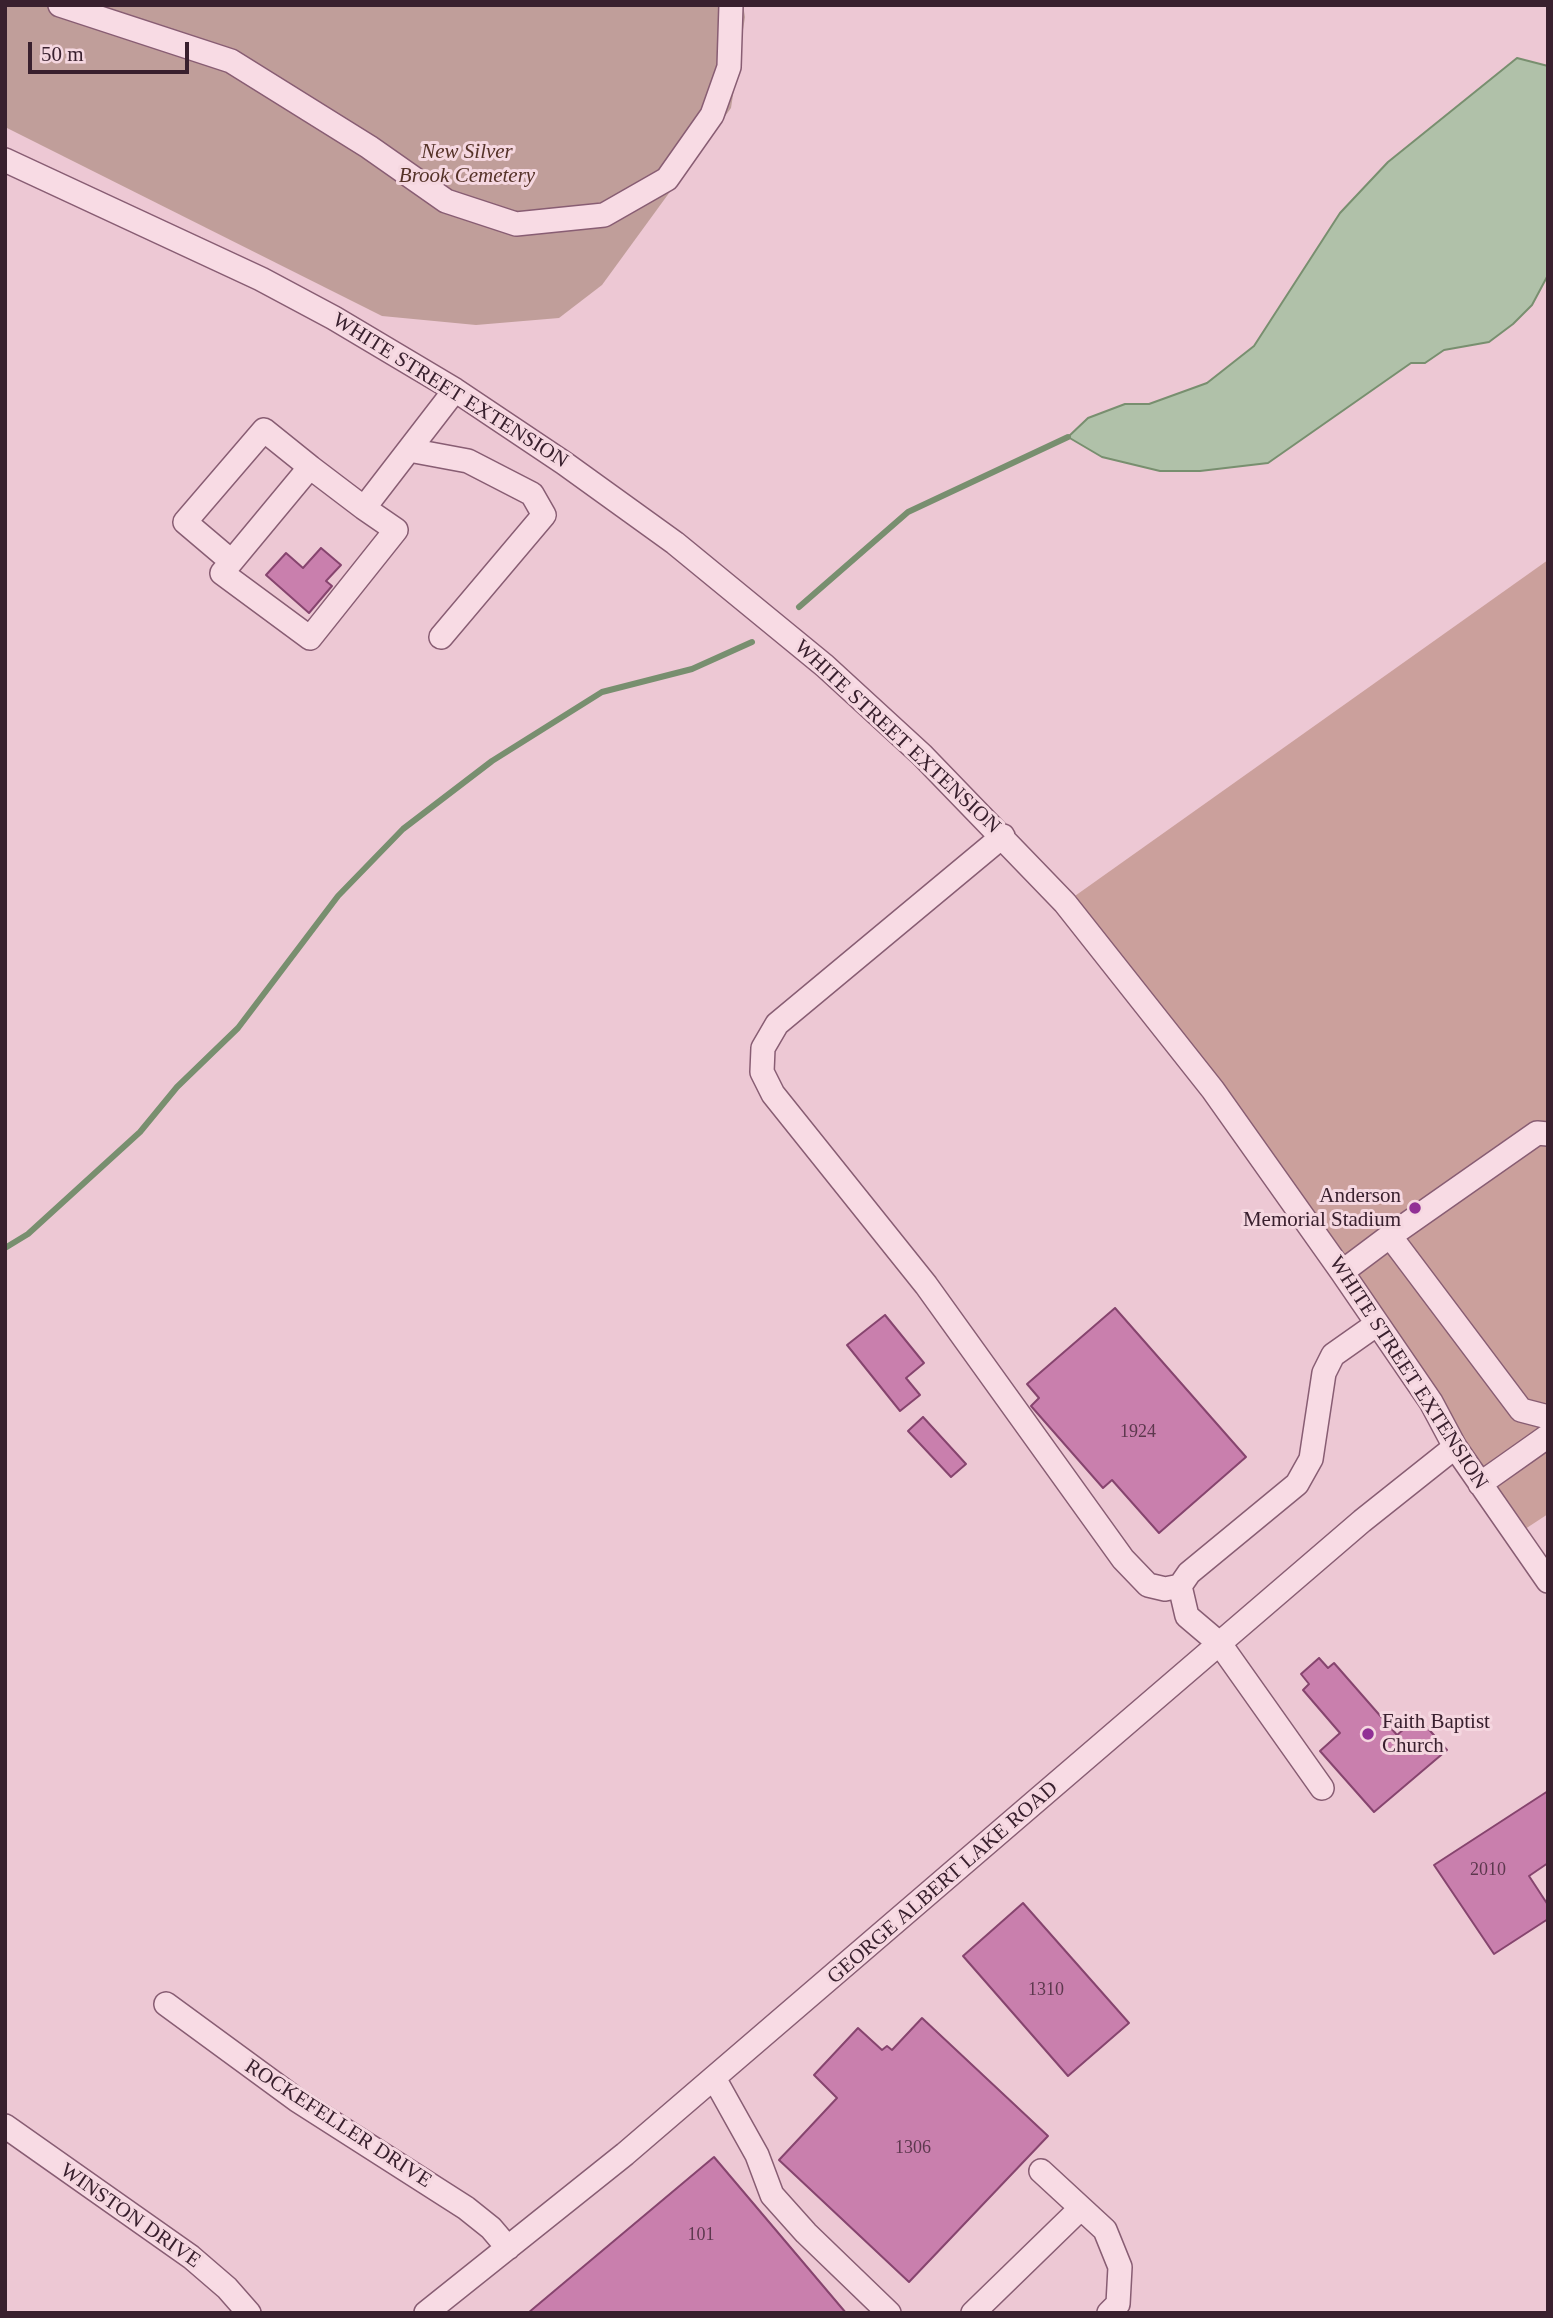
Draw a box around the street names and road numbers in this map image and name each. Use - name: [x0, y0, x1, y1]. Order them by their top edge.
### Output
- street label: WHITE STREET EXTENSION: [328, 308, 572, 474]
- street label: WHITE STREET EXTENSION: [789, 635, 1005, 839]
- street label: WHITE STREET EXTENSION: [1323, 1252, 1493, 1494]
- street label: GEORGE ALBERT LAKE ROAD: [823, 1776, 1063, 1990]
- street label: ROCKEFELLER DRIVE: [240, 2054, 436, 2194]
- street label: WINSTON DRIVE: [55, 2158, 205, 2274]

